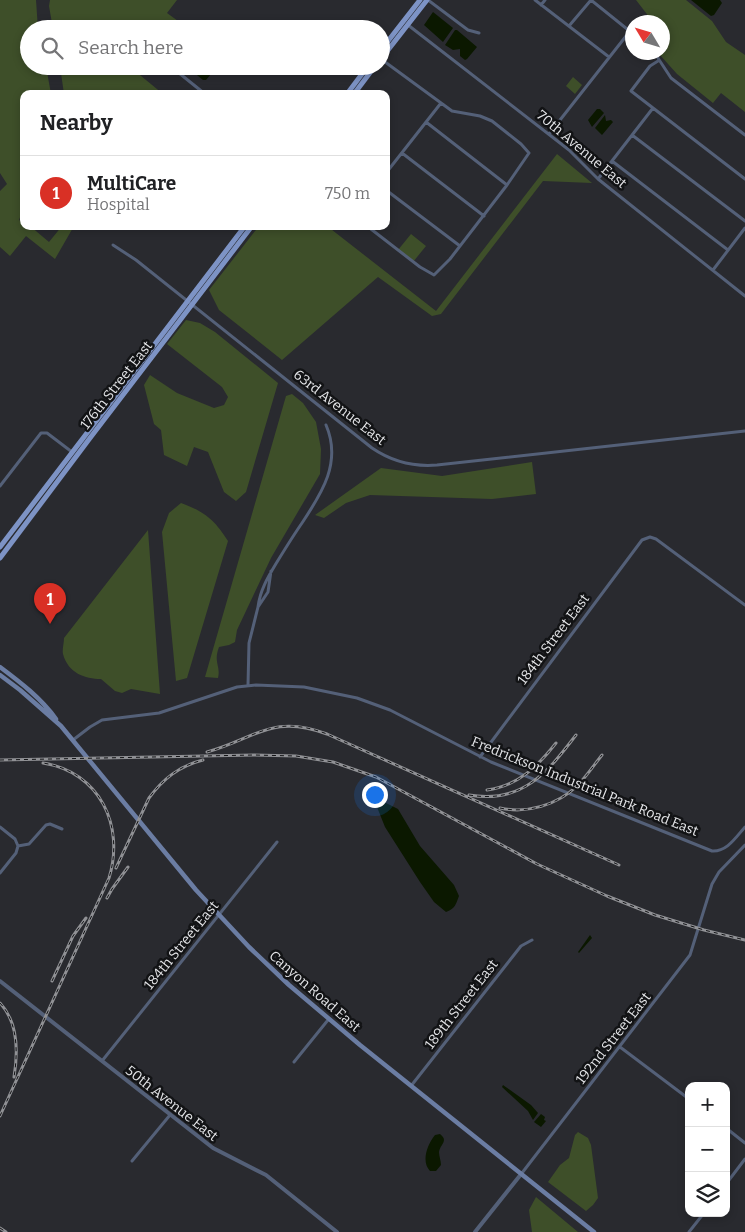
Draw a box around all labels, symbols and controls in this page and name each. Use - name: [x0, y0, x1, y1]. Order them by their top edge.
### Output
- north arrow: [625, 15, 670, 60]
- search box: [20, 20, 390, 75]
- icon: search: [38, 34, 66, 62]
- text: Search here: [78, 36, 183, 59]
- street label: 70th Avenue East: [533, 107, 630, 192]
- text: Nearby: [40, 110, 113, 136]
- text: MultiCare: [87, 172, 176, 195]
- text: 1: [53, 184, 59, 203]
- text: 750 m: [325, 184, 370, 203]
- text: Hospital: [87, 195, 150, 214]
- street label: 176th Street East: [77, 338, 156, 433]
- street label: 63rd Avenue East: [290, 366, 389, 449]
- pin: 1: [34, 583, 66, 624]
- street label: 184th Street East: [514, 591, 593, 688]
- street label: Fredrickson Industrial Park Road East: [469, 733, 701, 840]
- your location: [362, 782, 388, 808]
- street label: 184th Street East: [141, 898, 222, 993]
- street label: Canyon Road East: [266, 947, 364, 1036]
- street label: 189th Street East: [421, 956, 502, 1052]
- street label: 192nd Street East: [572, 989, 654, 1088]
- street label: 50th Avenue East: [122, 1062, 221, 1145]
- map controls: [685, 1082, 730, 1217]
- button: +: [685, 1082, 730, 1127]
- button: −: [685, 1127, 730, 1172]
- button: layers: [685, 1172, 730, 1217]

